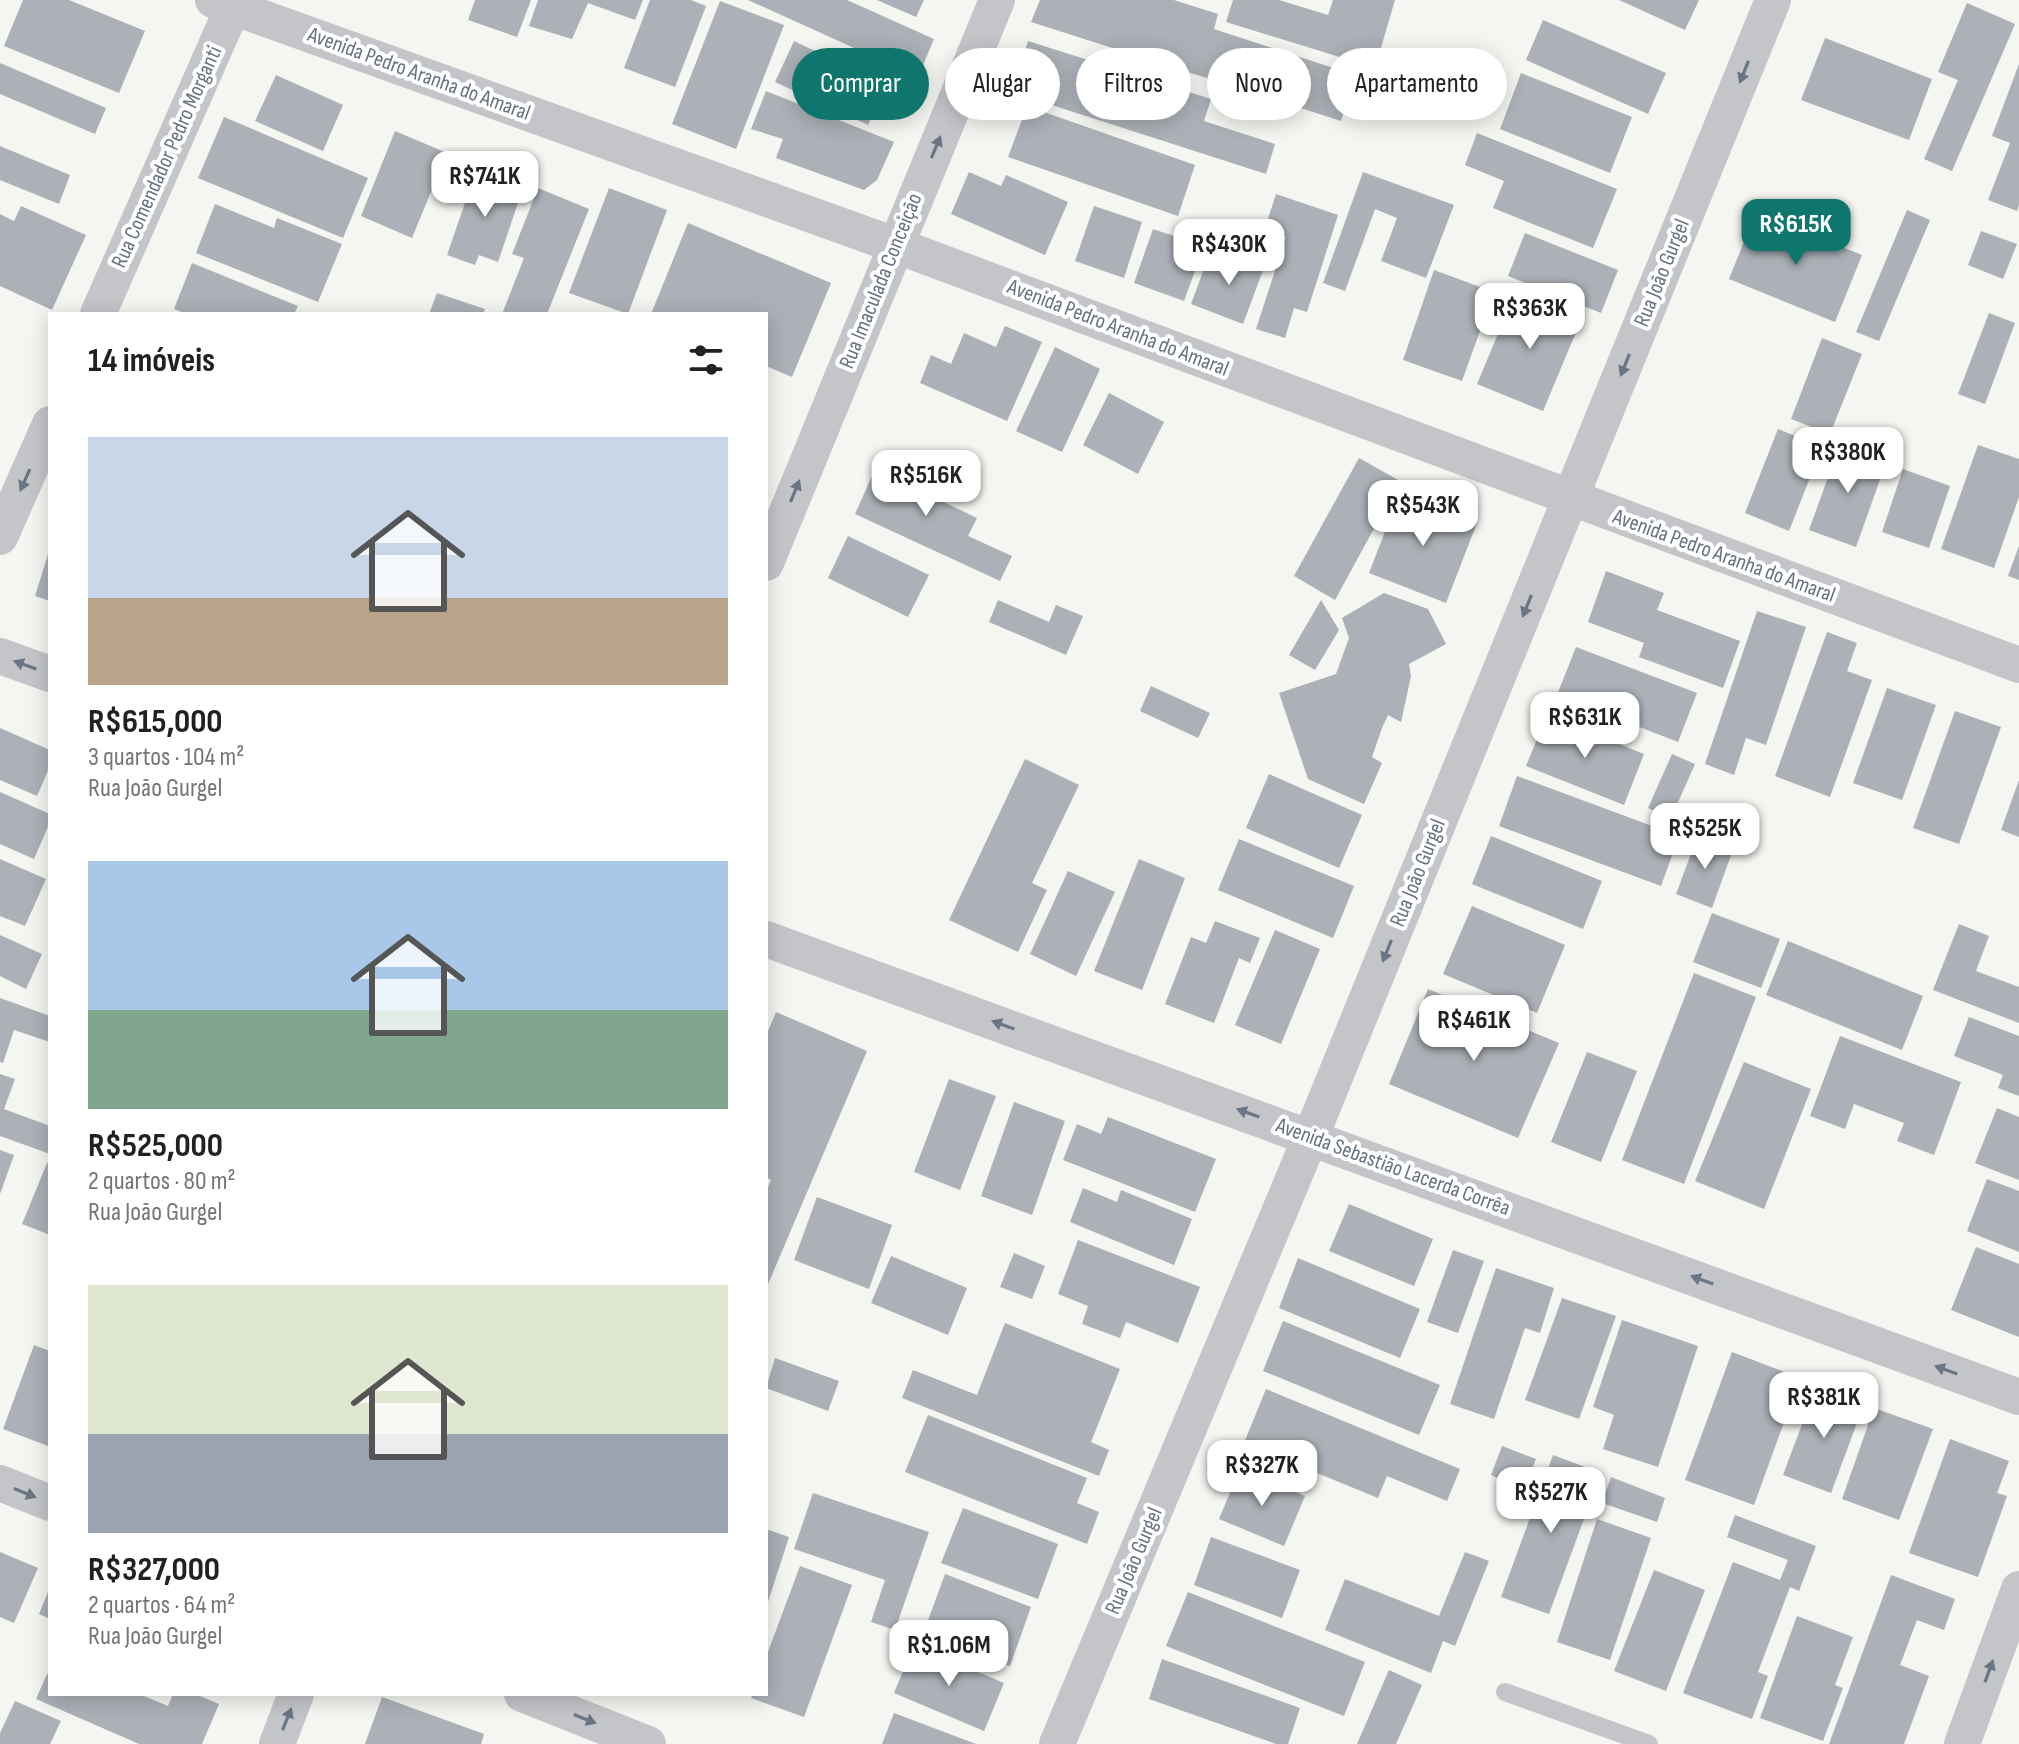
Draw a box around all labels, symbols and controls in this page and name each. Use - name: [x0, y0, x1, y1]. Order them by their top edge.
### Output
- street label: Avenida Pedro Aranha do Amaral: [303, 21, 534, 127]
- street label: Rua Comendador Pedro Morganti: [106, 42, 228, 272]
- chip: Comprar: [792, 48, 929, 120]
- chip: Alugar: [945, 48, 1060, 120]
- chip: Filtros: [1076, 48, 1191, 120]
- chip: Novo: [1207, 48, 1311, 120]
- chip: Apartamento: [1327, 48, 1507, 120]
- one-way arrow: [1737, 60, 1750, 84]
- one-way arrow: [930, 135, 943, 159]
- pin: R$741K: [420, 151, 550, 219]
- text: R$741K: [449, 161, 521, 192]
- street label: Rua Imaculada Conceição: [833, 189, 929, 373]
- pin: R$615K: [1731, 199, 1861, 267]
- text: R$615K: [1760, 209, 1832, 240]
- street label: Rua João Gurgel: [1628, 215, 1696, 331]
- pin: R$430K: [1164, 219, 1294, 287]
- text: R$430K: [1191, 229, 1267, 260]
- street label: Avenida Pedro Aranha do Amaral: [1003, 273, 1232, 383]
- pin: R$363K: [1465, 283, 1595, 351]
- text: R$363K: [1493, 293, 1567, 324]
- icon: filters: [684, 338, 728, 382]
- text: 14 imóveis: [88, 340, 215, 381]
- one-way arrow: [1618, 353, 1631, 377]
- pin: R$380K: [1783, 427, 1913, 495]
- text: R$380K: [1810, 437, 1886, 468]
- pin: R$516K: [861, 450, 991, 518]
- text: R$516K: [890, 460, 962, 491]
- one-way arrow: [18, 469, 32, 492]
- one-way arrow: [789, 479, 802, 503]
- pin: R$543K: [1358, 480, 1488, 548]
- icon: home: [336, 489, 480, 633]
- text: R$543K: [1386, 490, 1460, 521]
- street label: Avenida Pedro Aranha do Amaral: [1608, 503, 1839, 609]
- one-way arrow: [1520, 594, 1533, 618]
- one-way arrow: [13, 658, 37, 671]
- pin: R$631K: [1520, 692, 1650, 760]
- text: R$615,000: [88, 701, 223, 742]
- text: R$631K: [1548, 702, 1622, 733]
- text: 3 quartos · 104 m²: [88, 742, 244, 773]
- text: Rua João Gurgel: [88, 773, 222, 804]
- pin: R$525K: [1640, 803, 1770, 871]
- text: R$525K: [1668, 813, 1742, 844]
- street label: Rua João Gurgel: [1384, 815, 1452, 931]
- icon: home: [336, 913, 480, 1057]
- one-way arrow: [1380, 939, 1393, 963]
- pin: R$461K: [1409, 995, 1539, 1063]
- text: R$461K: [1437, 1005, 1511, 1036]
- one-way arrow: [991, 1018, 1015, 1031]
- one-way arrow: [1235, 1107, 1259, 1119]
- street label: Avenida Sebastião Lacerda Corrêa: [1271, 1112, 1514, 1222]
- text: R$525,000: [88, 1125, 223, 1166]
- text: 2 quartos · 80 m²: [88, 1166, 236, 1197]
- text: Rua João Gurgel: [88, 1197, 222, 1228]
- one-way arrow: [1690, 1274, 1714, 1286]
- icon: home: [336, 1337, 480, 1481]
- one-way arrow: [1934, 1364, 1958, 1376]
- pin: R$381K: [1759, 1372, 1889, 1440]
- text: R$381K: [1787, 1382, 1861, 1413]
- pin: R$327K: [1197, 1440, 1327, 1508]
- text: R$327K: [1225, 1450, 1299, 1481]
- pin: R$527K: [1486, 1467, 1616, 1535]
- text: R$527K: [1514, 1477, 1588, 1508]
- one-way arrow: [13, 1487, 37, 1500]
- street label: Rua João Gurgel: [1099, 1503, 1169, 1619]
- text: R$327,000: [88, 1549, 220, 1590]
- text: 2 quartos · 64 m²: [88, 1590, 235, 1621]
- pin: R$1.06M: [875, 1620, 1023, 1688]
- text: Rua João Gurgel: [88, 1621, 222, 1652]
- text: R$1.06M: [907, 1630, 991, 1661]
- one-way arrow: [1983, 1659, 1996, 1683]
- one-way arrow: [280, 1707, 293, 1731]
- one-way arrow: [573, 1713, 597, 1726]

